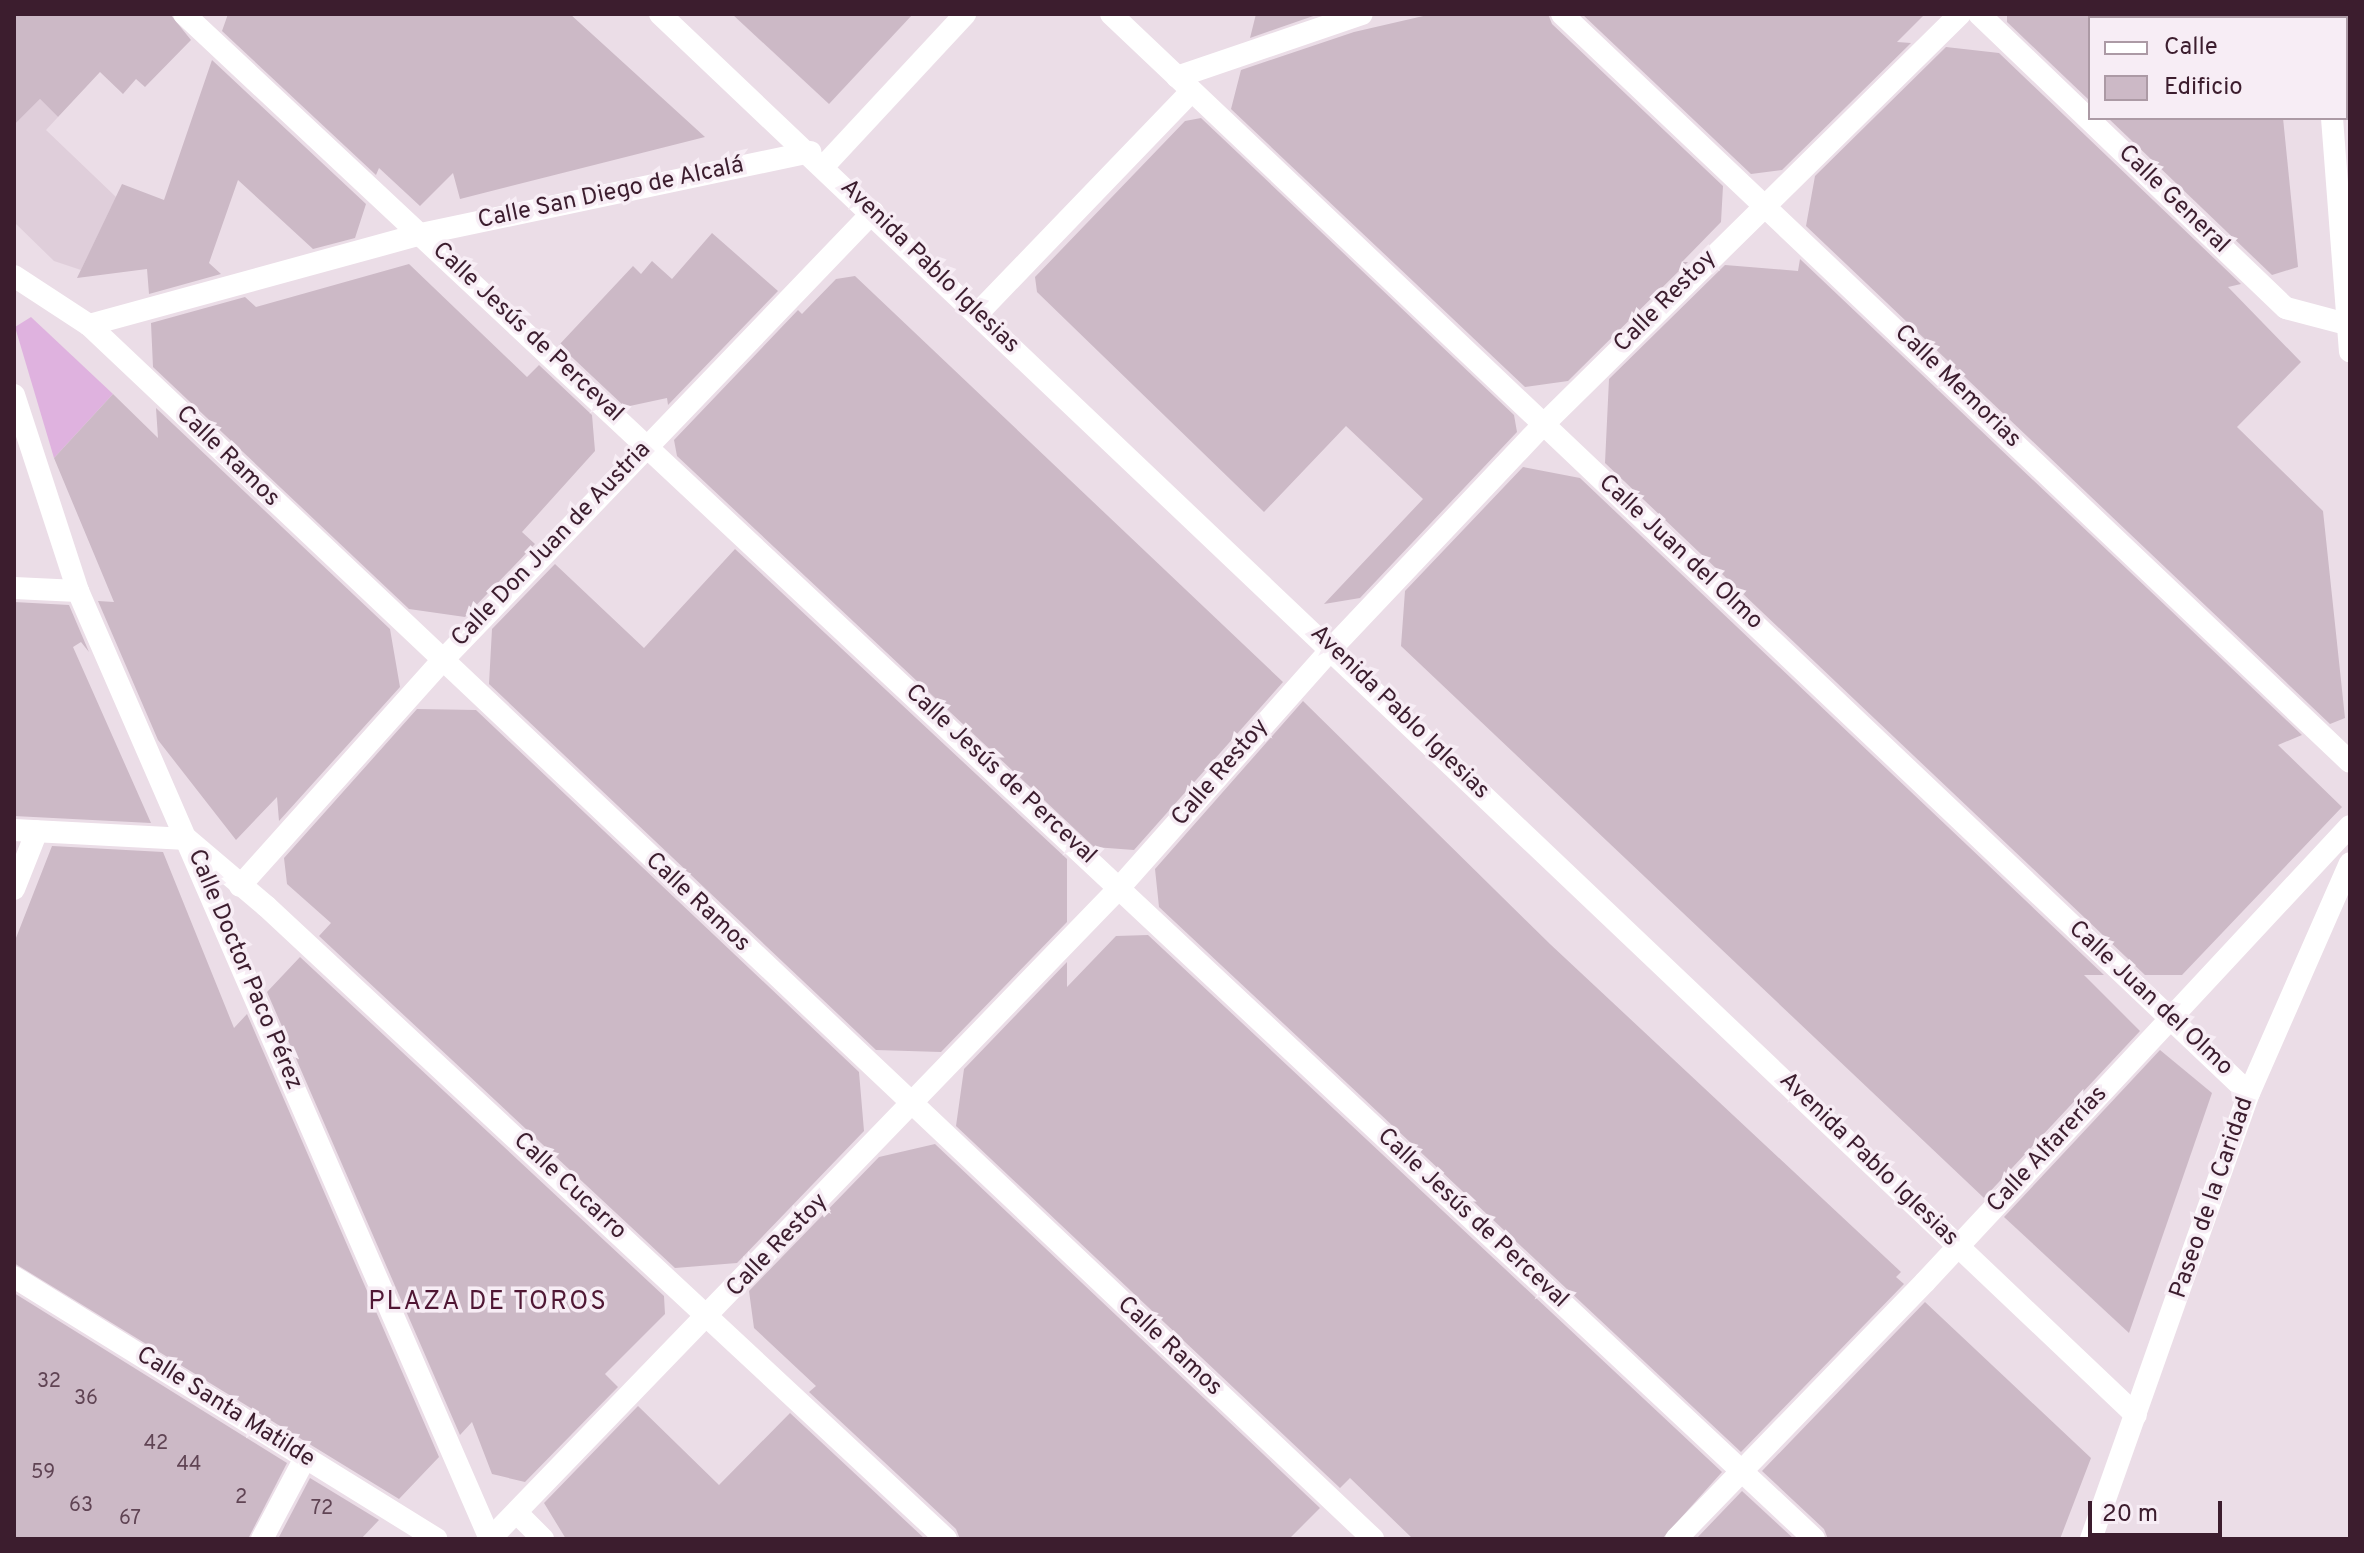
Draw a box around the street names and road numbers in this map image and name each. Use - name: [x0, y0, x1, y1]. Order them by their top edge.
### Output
- street label: Calle General: [2111, 140, 2235, 260]
- street label: Calle San Diego de Alcalá: [475, 152, 747, 236]
- street label: Avenida Pablo Iglesias: [833, 174, 1025, 360]
- street label: Calle Jesús de Perceval: [425, 237, 629, 429]
- street label: Calle Restoy: [1609, 245, 1723, 359]
- street label: Calle Memorias: [1888, 319, 2026, 455]
- street label: Calle Ramos: [169, 400, 285, 514]
- street label: Calle Don Juan de Austria: [446, 436, 658, 654]
- street label: Calle Juan del Olmo: [1592, 469, 1768, 637]
- street label: Avenida Pablo Iglesias: [1303, 620, 1495, 806]
- street label: Calle Jesús de Perceval: [898, 679, 1102, 871]
- street label: Calle Restoy: [1166, 713, 1276, 833]
- street label: Calle Doctor Paco Pérez: [180, 845, 308, 1095]
- street label: Calle Ramos: [639, 847, 755, 959]
- street label: Calle Juan del Olmo: [2062, 915, 2238, 1083]
- street label: Avenida Pablo Iglesias: [1772, 1067, 1964, 1253]
- street label: Calle Alfarerías: [1982, 1080, 2114, 1220]
- street label: Paseo de la Caridad: [2165, 1094, 2261, 1302]
- street label: Calle Jesús de Perceval: [1370, 1123, 1574, 1315]
- street label: Calle Cucarro: [506, 1127, 632, 1247]
- street label: Calle Restoy: [721, 1188, 835, 1304]
- street label: Calle Ramos: [1111, 1291, 1227, 1403]
- street label: Calle Santa Matilde: [130, 1341, 320, 1475]

